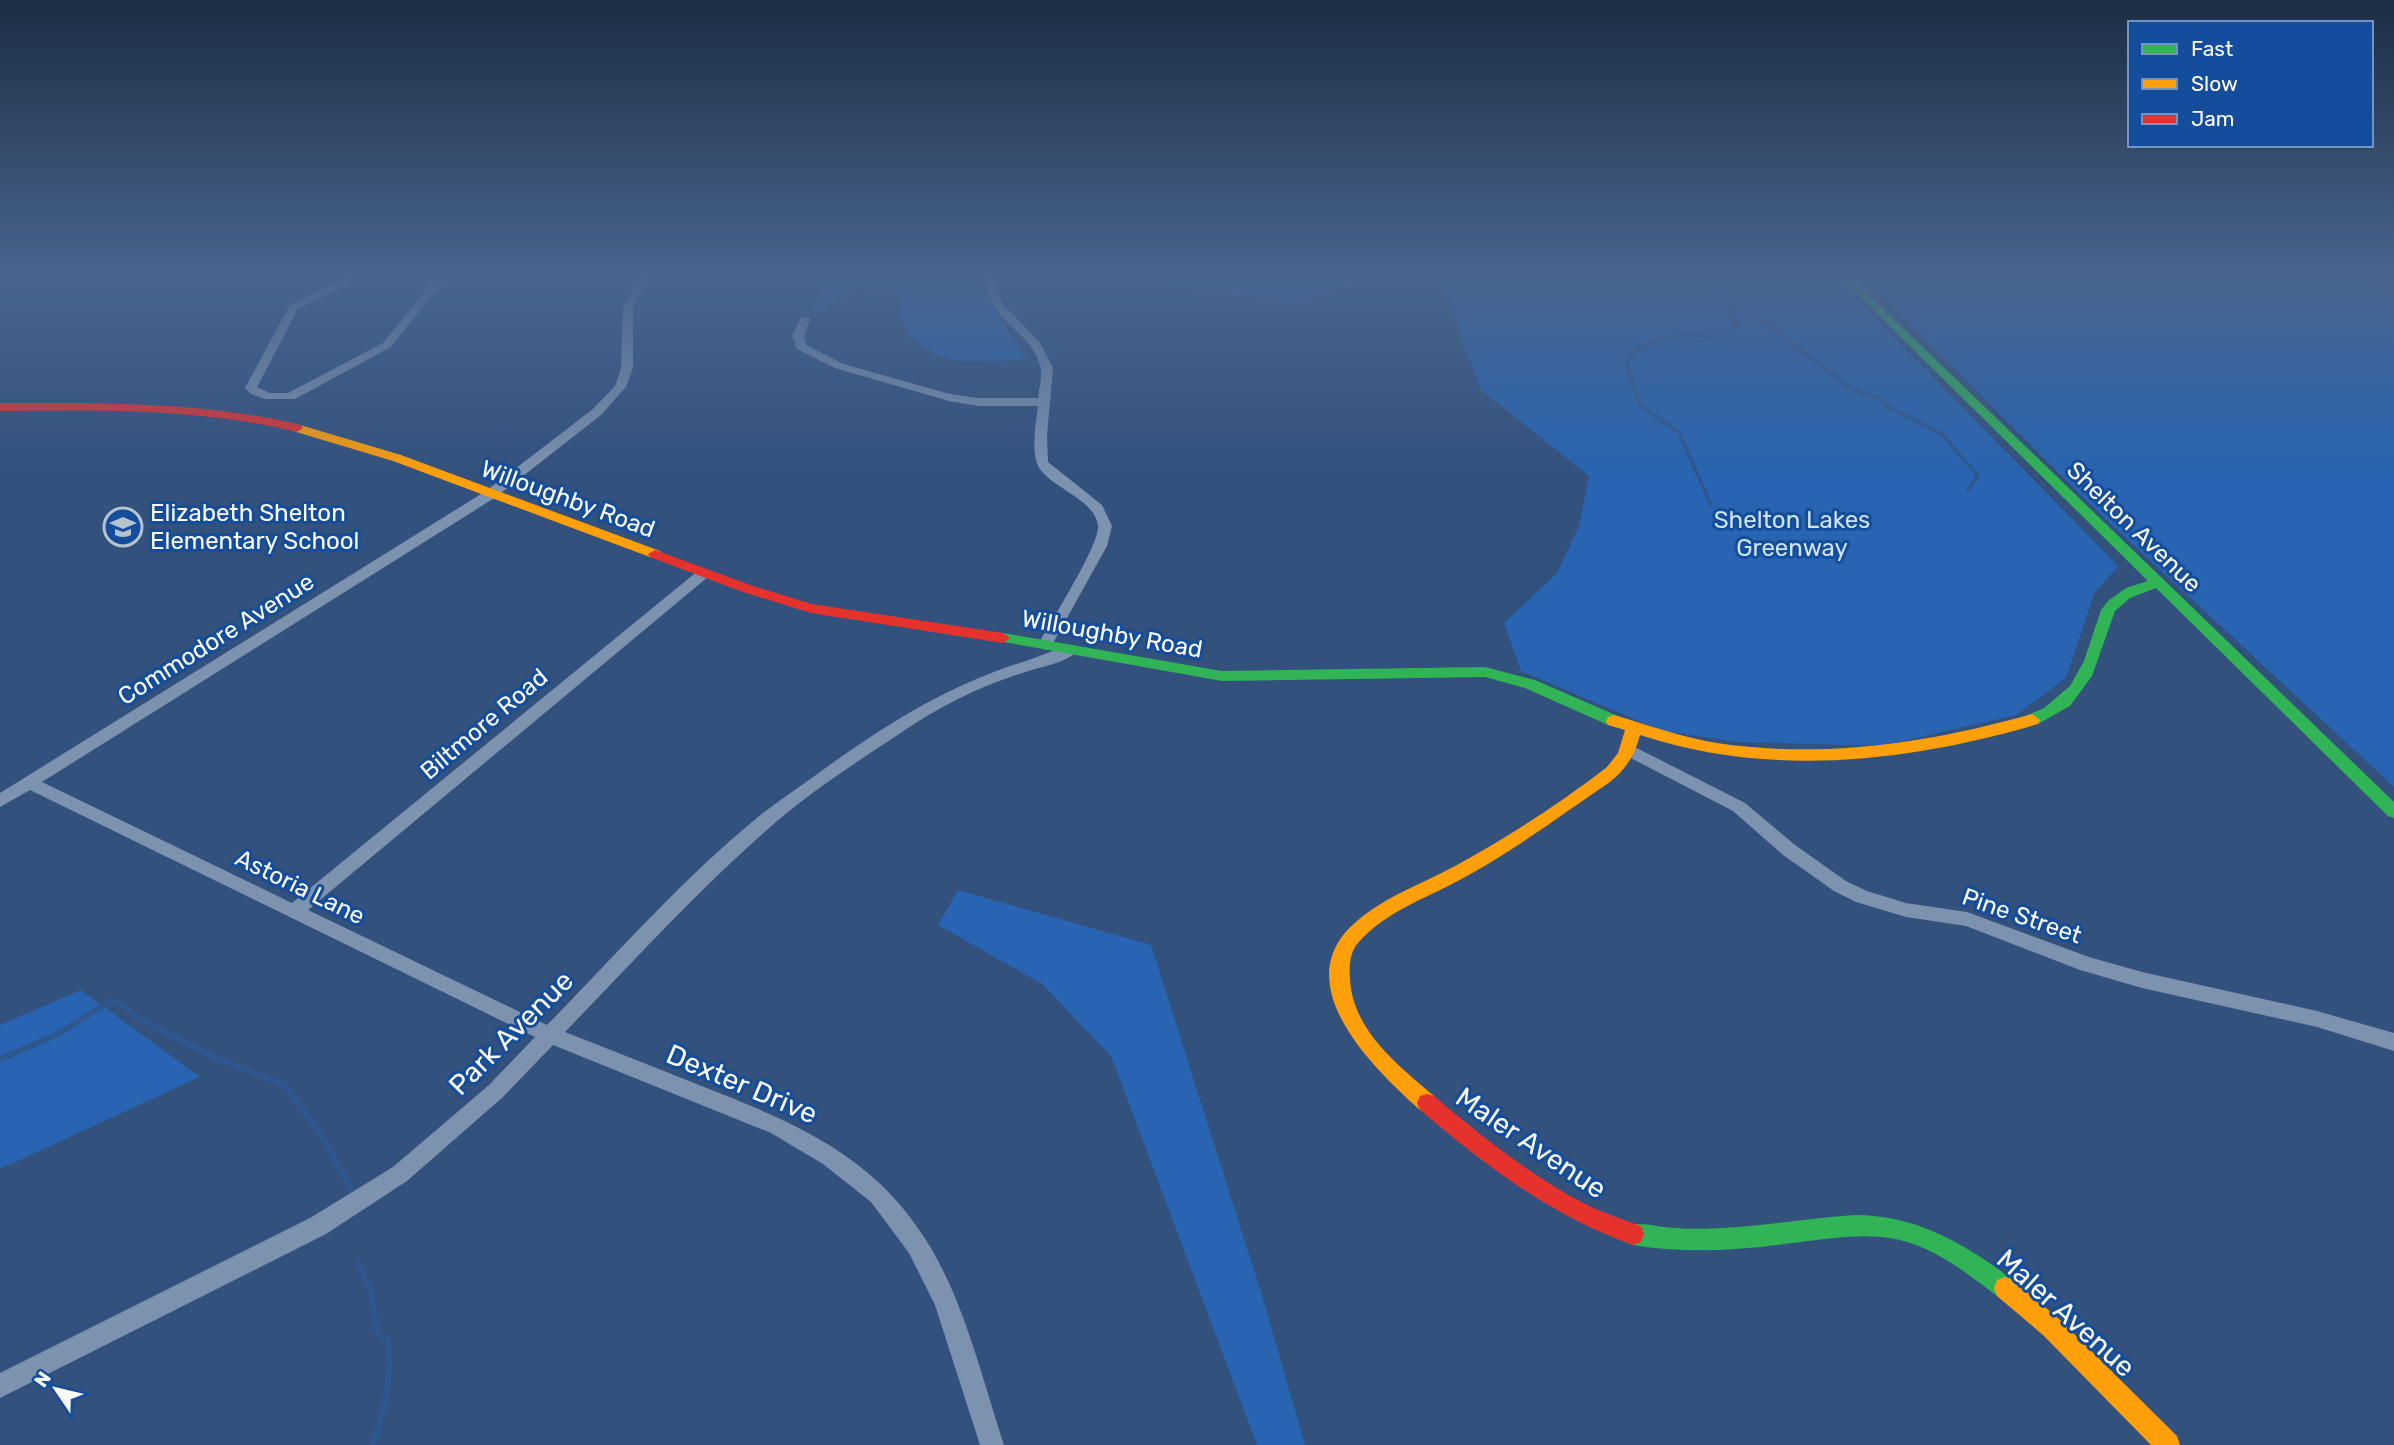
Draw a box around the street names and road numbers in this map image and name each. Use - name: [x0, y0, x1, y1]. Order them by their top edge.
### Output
- street label: Willoughby Road: [477, 455, 659, 543]
- street label: Shelton Avenue: [2061, 456, 2207, 598]
- street label: Commodore Avenue: [113, 567, 319, 711]
- street label: Willoughby Road: [1019, 604, 1205, 664]
- street label: Biltmore Road: [415, 663, 553, 785]
- street label: Astoria Lane: [231, 844, 369, 930]
- street label: Pine Street: [1959, 883, 2085, 949]
- street label: Park Avenue: [442, 964, 580, 1102]
- street label: Dexter Drive: [662, 1037, 822, 1131]
- street label: Maler Avenue: [1449, 1081, 1613, 1205]
- street label: Maler Avenue: [1990, 1242, 2142, 1384]

